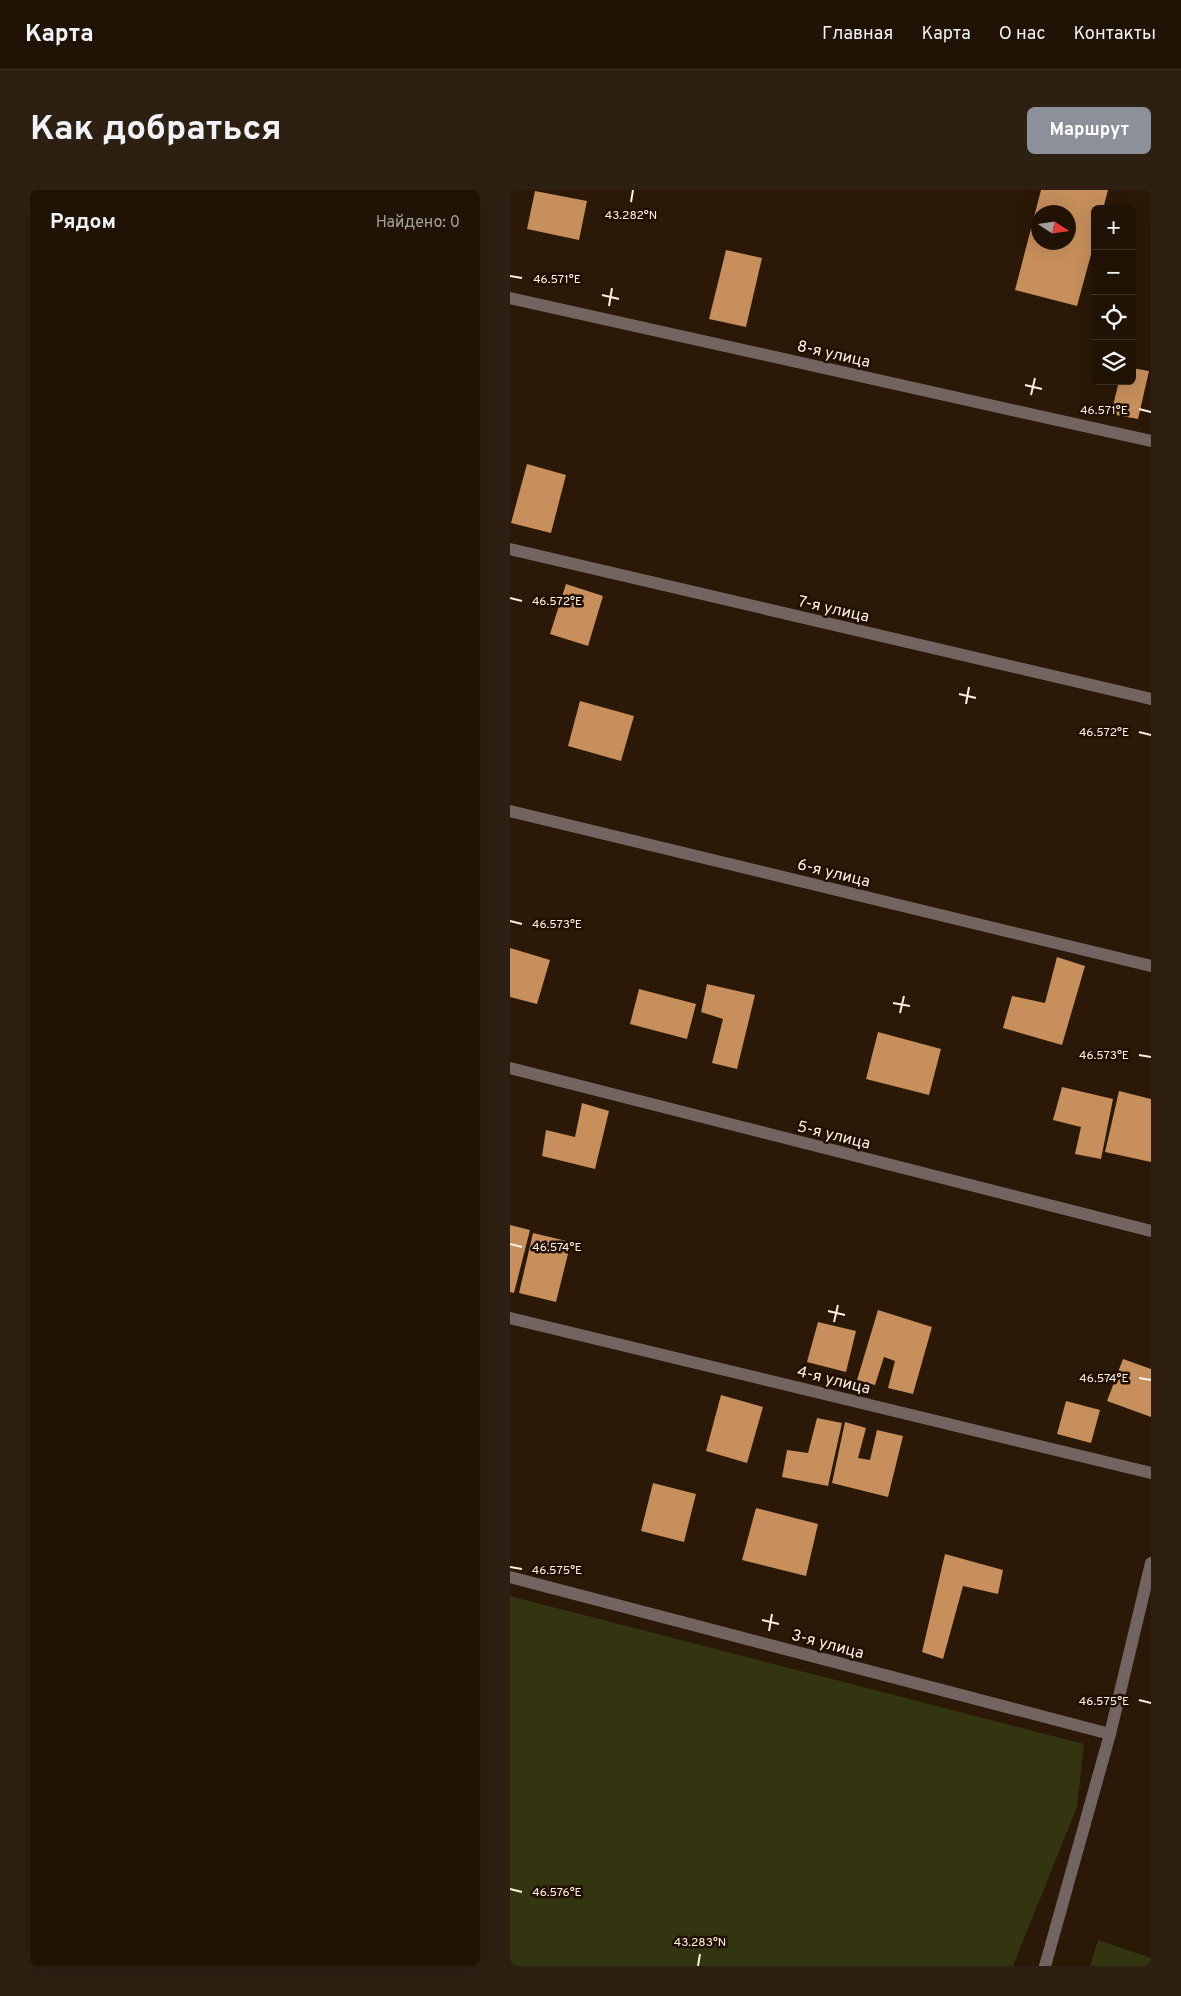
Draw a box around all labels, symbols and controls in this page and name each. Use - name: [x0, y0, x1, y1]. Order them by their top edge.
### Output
- text: Карта: [25, 20, 94, 50]
- text: Главная: [822, 23, 893, 46]
- text: Карта: [921, 23, 971, 46]
- text: О нас: [999, 23, 1045, 46]
- text: Контакты: [1073, 23, 1156, 46]
- button: Маршрут: [1027, 107, 1151, 154]
- text: Как добраться: [30, 108, 282, 152]
- north arrow: [1031, 205, 1076, 250]
- map controls: [1091, 205, 1136, 385]
- button: +: [1091, 205, 1136, 250]
- text: 43.282°N: [605, 208, 657, 224]
- text: Рядом: [50, 209, 116, 236]
- text: Найдено: 0: [376, 213, 460, 233]
- button: −: [1091, 250, 1136, 295]
- text: 46.571°E: [533, 272, 581, 288]
- button: locate: [1091, 295, 1136, 340]
- street label: 8-я улица: [795, 337, 872, 373]
- button: layers: [1091, 340, 1136, 385]
- text: 46.571°E: [1080, 403, 1128, 419]
- street label: 7-я улица: [796, 592, 871, 628]
- text: 46.572°E: [532, 594, 582, 610]
- text: 46.572°E: [1079, 725, 1129, 741]
- street label: 6-я улица: [795, 855, 872, 893]
- text: 46.573°E: [532, 917, 582, 933]
- text: 46.573°E: [1079, 1048, 1129, 1064]
- street label: 5-я улица: [795, 1117, 872, 1155]
- text: 46.574°E: [532, 1240, 582, 1256]
- street label: 4-я улица: [795, 1362, 872, 1400]
- text: 46.574°E: [1079, 1371, 1129, 1387]
- text: 46.575°E: [532, 1563, 582, 1579]
- street label: 3-я улица: [789, 1626, 866, 1664]
- text: 46.575°E: [1079, 1694, 1129, 1710]
- text: 46.576°E: [532, 1885, 582, 1901]
- text: 43.283°N: [674, 1935, 726, 1951]

